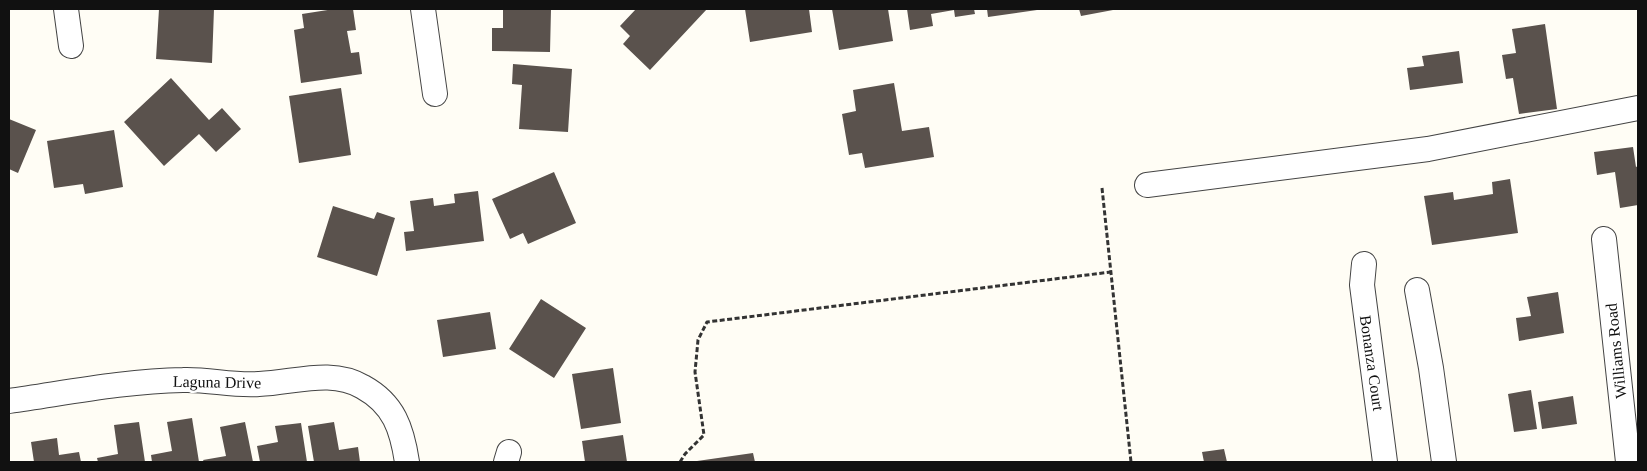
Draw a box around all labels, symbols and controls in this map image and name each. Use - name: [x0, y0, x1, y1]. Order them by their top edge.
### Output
- street label: Williams Road: [1603, 302, 1629, 400]
- street label: Bonanza Court: [1357, 314, 1387, 412]
- street label: Laguna Drive: [173, 373, 261, 392]

